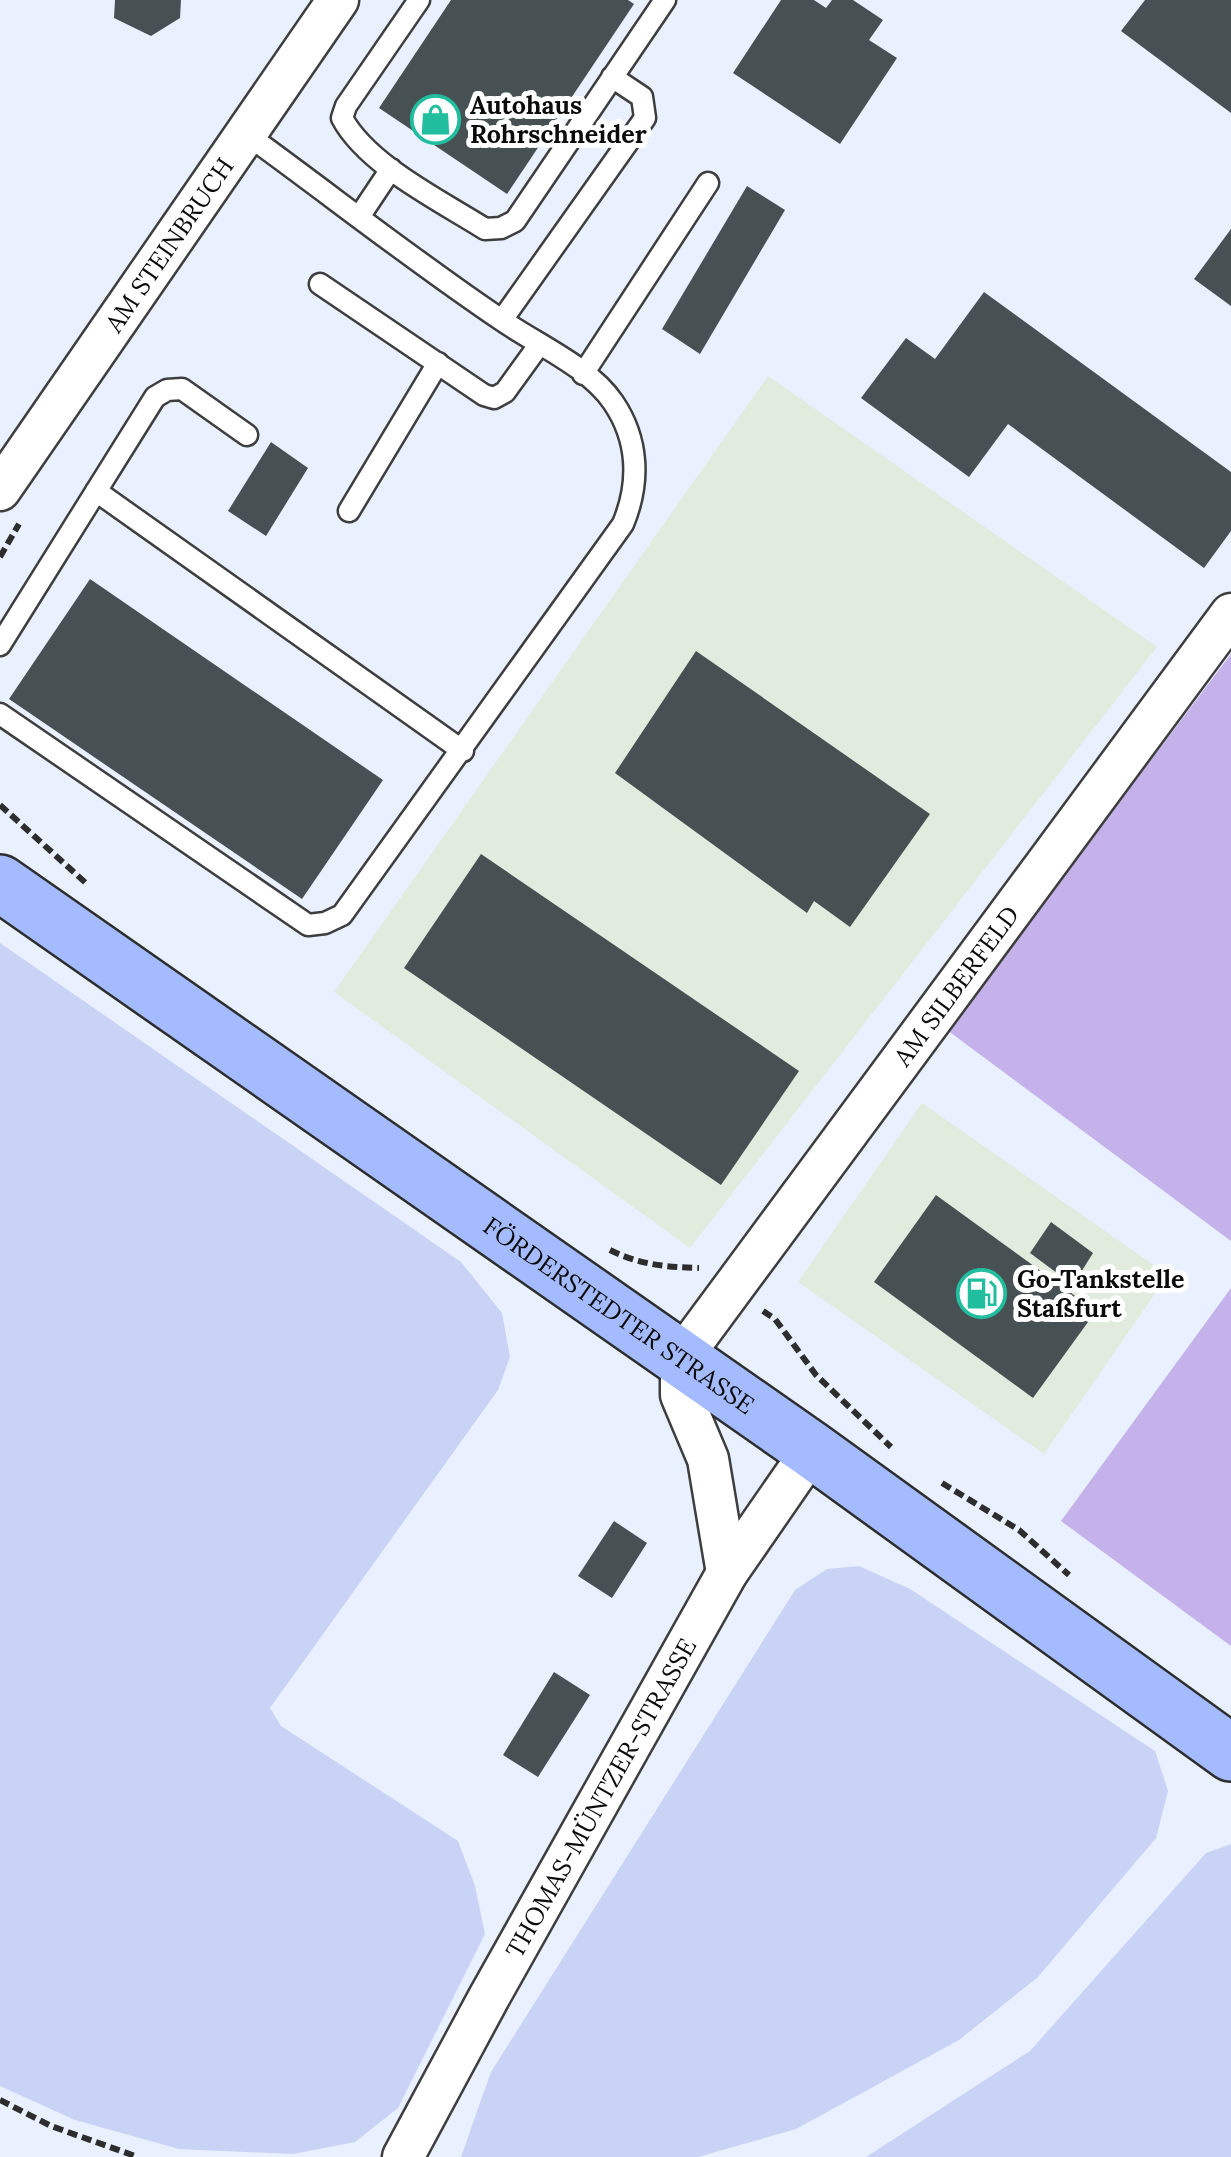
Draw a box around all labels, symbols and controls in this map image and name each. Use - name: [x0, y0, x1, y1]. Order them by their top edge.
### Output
- place label: Autohaus Rohrschneider: [470, 89, 647, 150]
- shop icon: Autohaus Rohrschneider: [409, 93, 461, 145]
- street label: AM STEINBRUCH: [97, 151, 241, 339]
- street label: AM SILBERFELD: [886, 899, 1026, 1073]
- street label: FÖRDERSTEDTER STRASSE: [477, 1210, 761, 1421]
- place label: Go-Tankstelle Staßfurt: [1017, 1263, 1185, 1324]
- fuel station icon: Go-Tankstelle Staßfurt: [956, 1267, 1008, 1319]
- street label: THOMAS-MÜNTZER-STRASSE: [498, 1632, 703, 1963]

